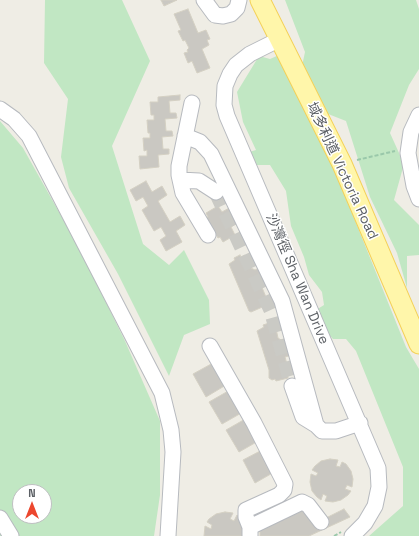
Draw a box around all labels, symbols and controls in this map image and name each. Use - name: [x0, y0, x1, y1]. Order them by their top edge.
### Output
- street label: 域多利道 Victoria Road: [303, 100, 381, 242]
- street label: 沙灣徑 Sha Wan Drive: [262, 211, 332, 347]
- north arrow: [12, 484, 52, 524]
- text: N: [28, 486, 36, 500]

